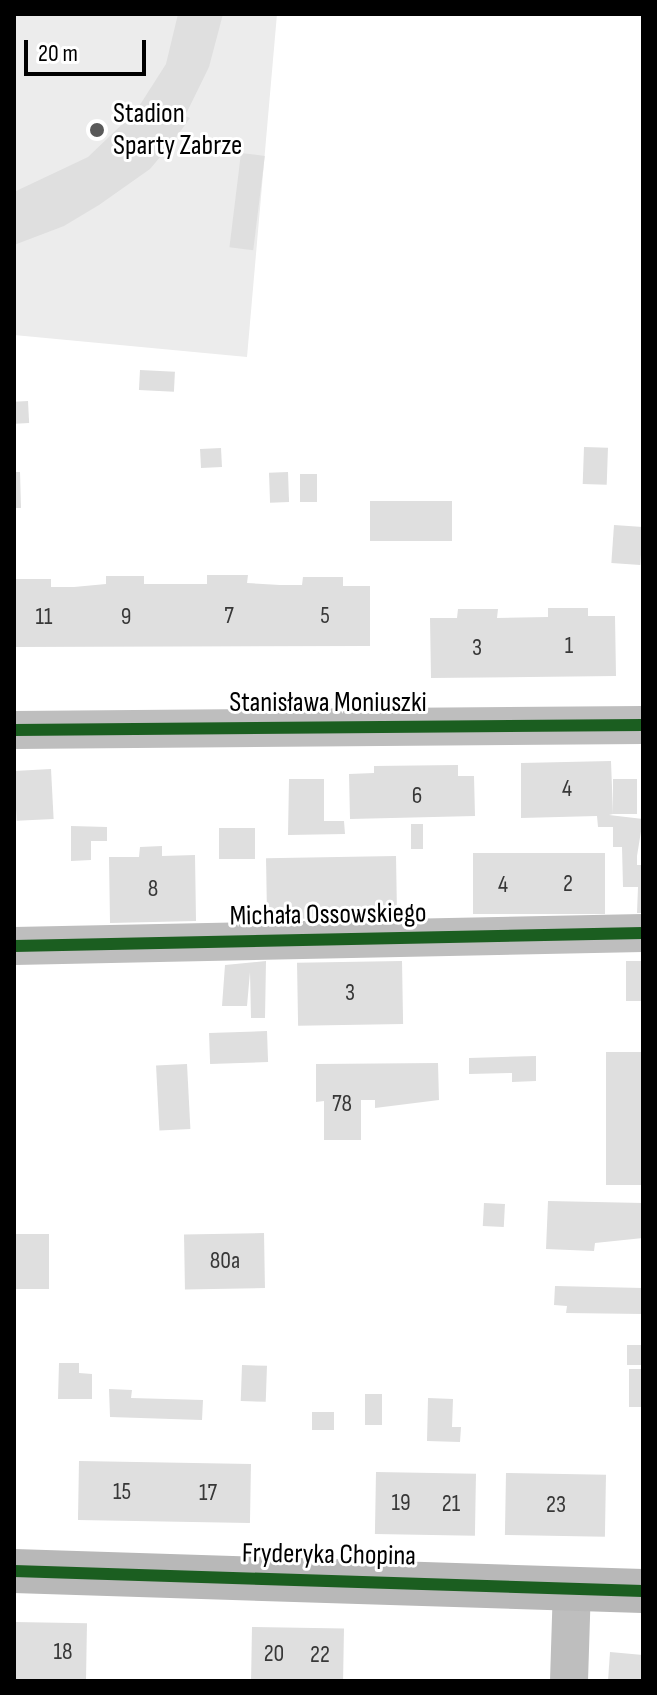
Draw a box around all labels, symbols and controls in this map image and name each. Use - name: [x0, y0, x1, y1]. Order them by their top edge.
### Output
- scale bar: [28, 24, 150, 74]
- text: 20 m: [38, 39, 78, 68]
- place label: Stadion Sparty Zabrze: [113, 97, 242, 163]
- marker: Stadion Sparty Zabrze: [88, 121, 106, 139]
- house number: 7: [224, 602, 234, 630]
- house number: 5: [320, 602, 330, 630]
- house number: 11: [36, 603, 52, 631]
- house number: 9: [121, 603, 131, 631]
- house number: 1: [565, 632, 573, 660]
- house number: 3: [472, 634, 482, 662]
- street label: Stanisława Moniuszki: [229, 686, 427, 720]
- house number: 4: [562, 775, 572, 803]
- house number: 6: [412, 782, 422, 810]
- house number: 2: [563, 870, 573, 898]
- house number: 4: [498, 871, 508, 899]
- house number: 8: [148, 875, 158, 903]
- street label: Michała Ossowskiego: [229, 896, 427, 934]
- house number: 3: [345, 979, 355, 1007]
- house number: 78: [332, 1090, 352, 1118]
- house number: 80a: [210, 1247, 240, 1275]
- house number: 15: [113, 1478, 131, 1506]
- house number: 17: [199, 1479, 217, 1507]
- house number: 19: [391, 1489, 411, 1517]
- house number: 21: [442, 1490, 460, 1518]
- house number: 23: [546, 1491, 566, 1519]
- street label: Fryderyka Chopina: [242, 1537, 416, 1573]
- house number: 18: [54, 1638, 72, 1666]
- house number: 20: [264, 1640, 284, 1668]
- house number: 22: [310, 1641, 330, 1669]

